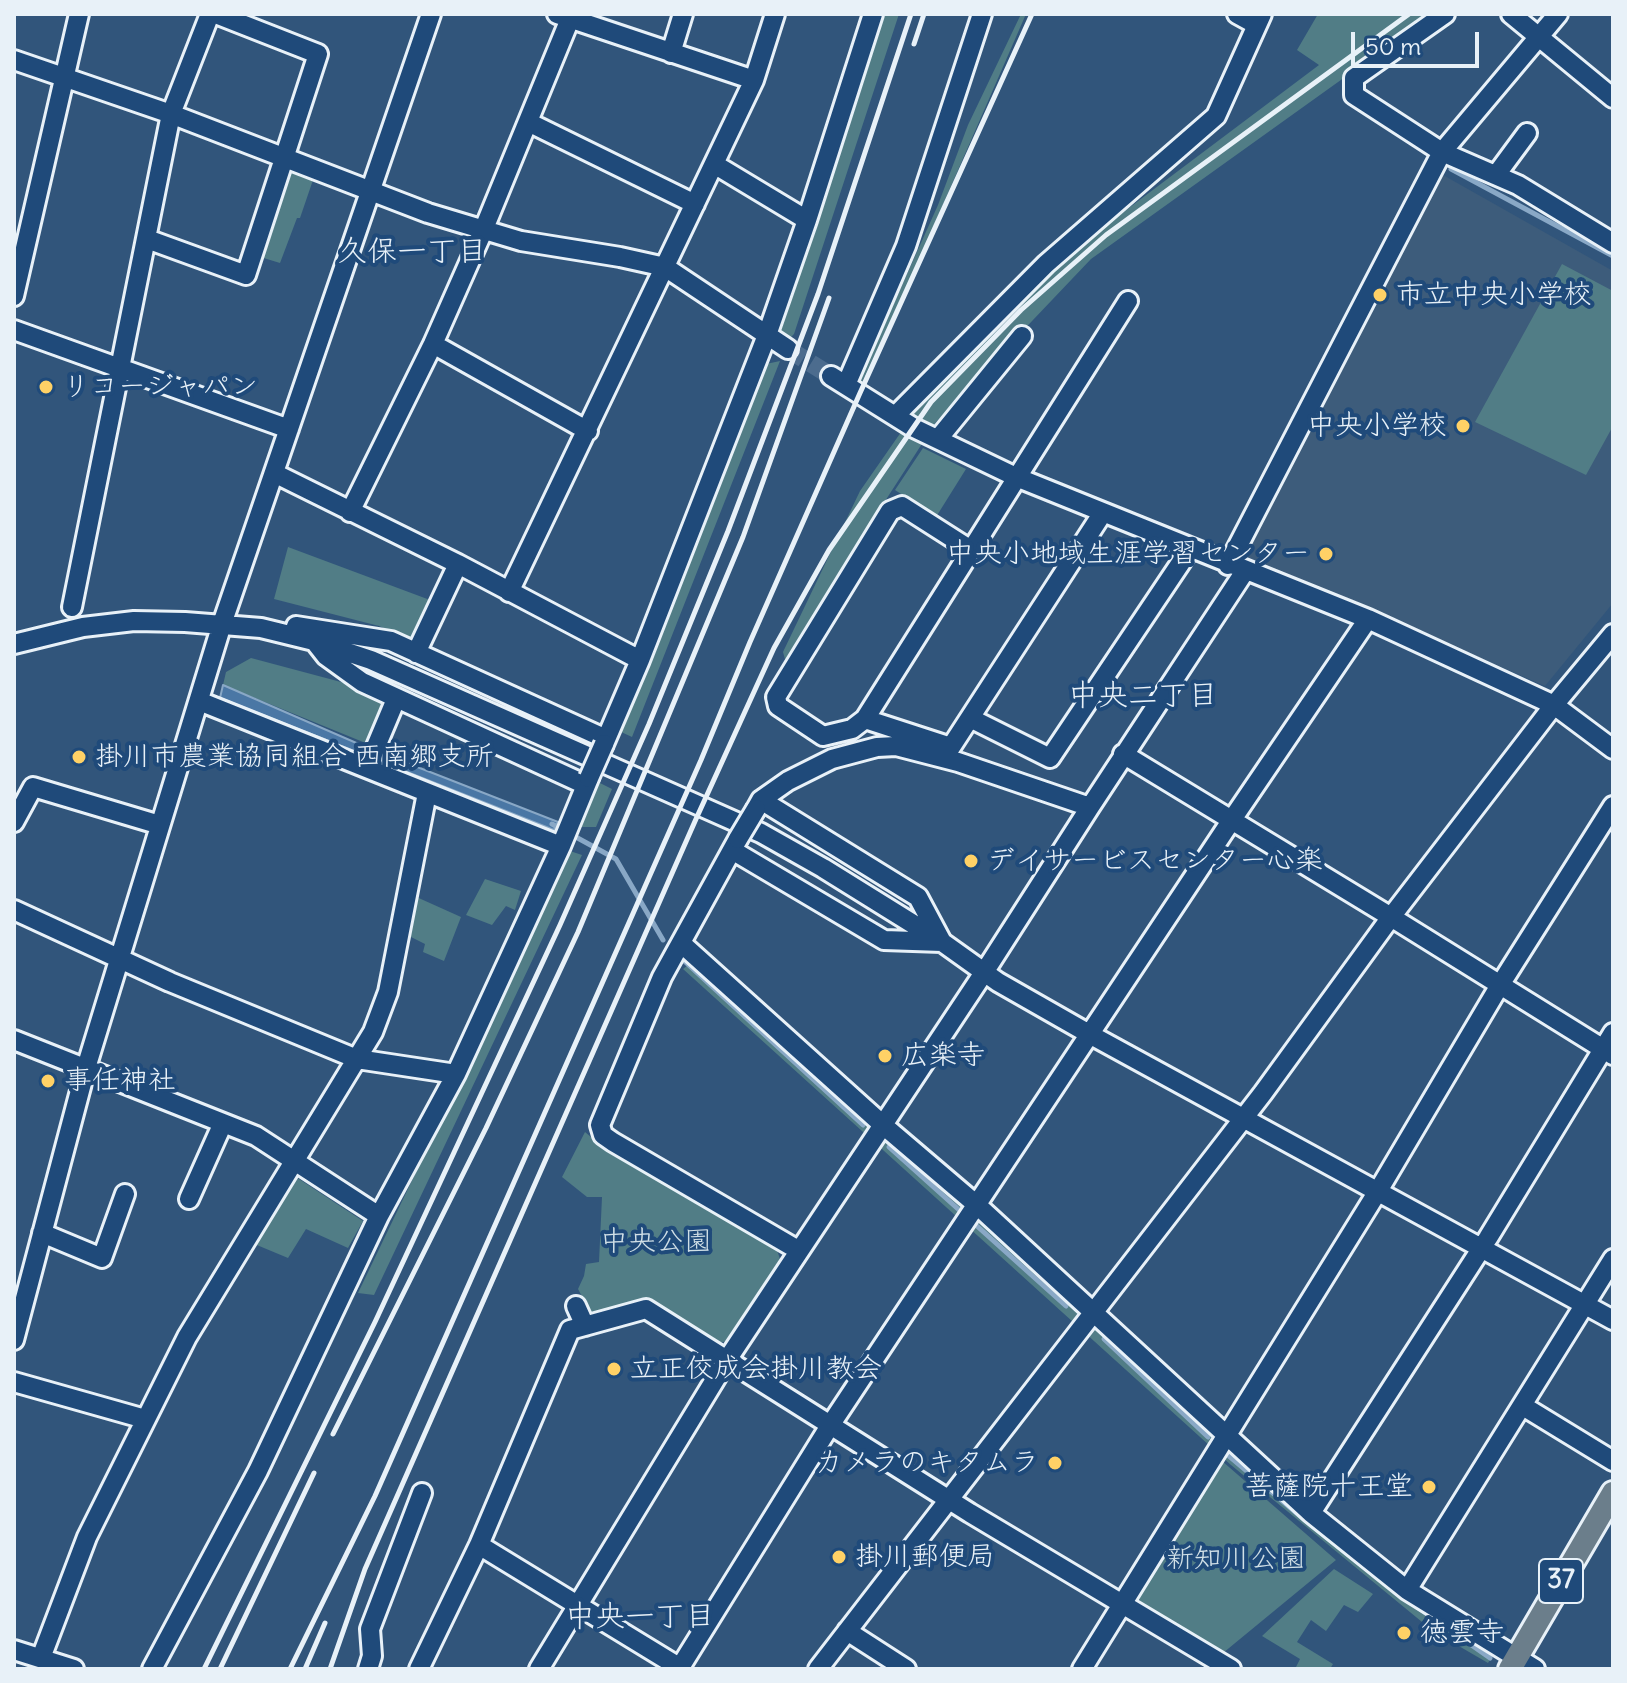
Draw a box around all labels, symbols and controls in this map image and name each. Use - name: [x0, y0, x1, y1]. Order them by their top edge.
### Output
- scale bar: [1355, 16, 1483, 66]
- text: 50 m: [1365, 31, 1421, 61]
- district label: 久保一丁目: [337, 234, 487, 270]
- place label: 市立中央小学校: [1396, 278, 1592, 312]
- marker: 市立中央小学校: [1371, 286, 1389, 304]
- place label: リコージャパン: [62, 370, 258, 404]
- marker: リコージャパン: [37, 378, 55, 396]
- place label: 中央小学校: [1307, 409, 1447, 443]
- marker: 中央小学校: [1454, 417, 1472, 435]
- place label: 中央小地域生涯学習センター: [946, 537, 1310, 571]
- marker: 中央小地域生涯学習センター: [1317, 545, 1335, 563]
- district label: 中央二丁目: [1068, 678, 1218, 714]
- place label: 掛川市農業協同組合 西南郷支所: [95, 740, 494, 774]
- marker: 掛川市農業協同組合 西南郷支所: [70, 748, 88, 766]
- place label: デイサービスセンター心楽: [987, 844, 1323, 878]
- marker: デイサービスセンター心楽: [962, 852, 980, 870]
- place label: 広楽寺: [901, 1039, 985, 1073]
- marker: 広楽寺: [876, 1047, 894, 1065]
- place label: 事任神社: [64, 1064, 176, 1098]
- marker: 事任神社: [39, 1072, 57, 1090]
- park label: 中央公園: [600, 1225, 712, 1259]
- place label: 立正佼成会掛川教会: [630, 1352, 882, 1386]
- marker: 立正佼成会掛川教会: [605, 1360, 623, 1378]
- place label: カメラのキタムラ: [815, 1446, 1039, 1480]
- marker: カメラのキタムラ: [1046, 1454, 1064, 1472]
- place label: 菩薩院十王堂: [1245, 1470, 1413, 1504]
- marker: 菩薩院十王堂: [1420, 1478, 1438, 1496]
- place label: 掛川郵便局: [855, 1540, 995, 1574]
- park label: 新知川公園: [1166, 1542, 1306, 1576]
- marker: 掛川郵便局: [830, 1548, 848, 1566]
- road number: 37: [1539, 1559, 1583, 1603]
- district label: 中央一丁目: [565, 1599, 715, 1635]
- place label: 徳雲寺: [1420, 1616, 1504, 1650]
- marker: 徳雲寺: [1395, 1624, 1413, 1642]

